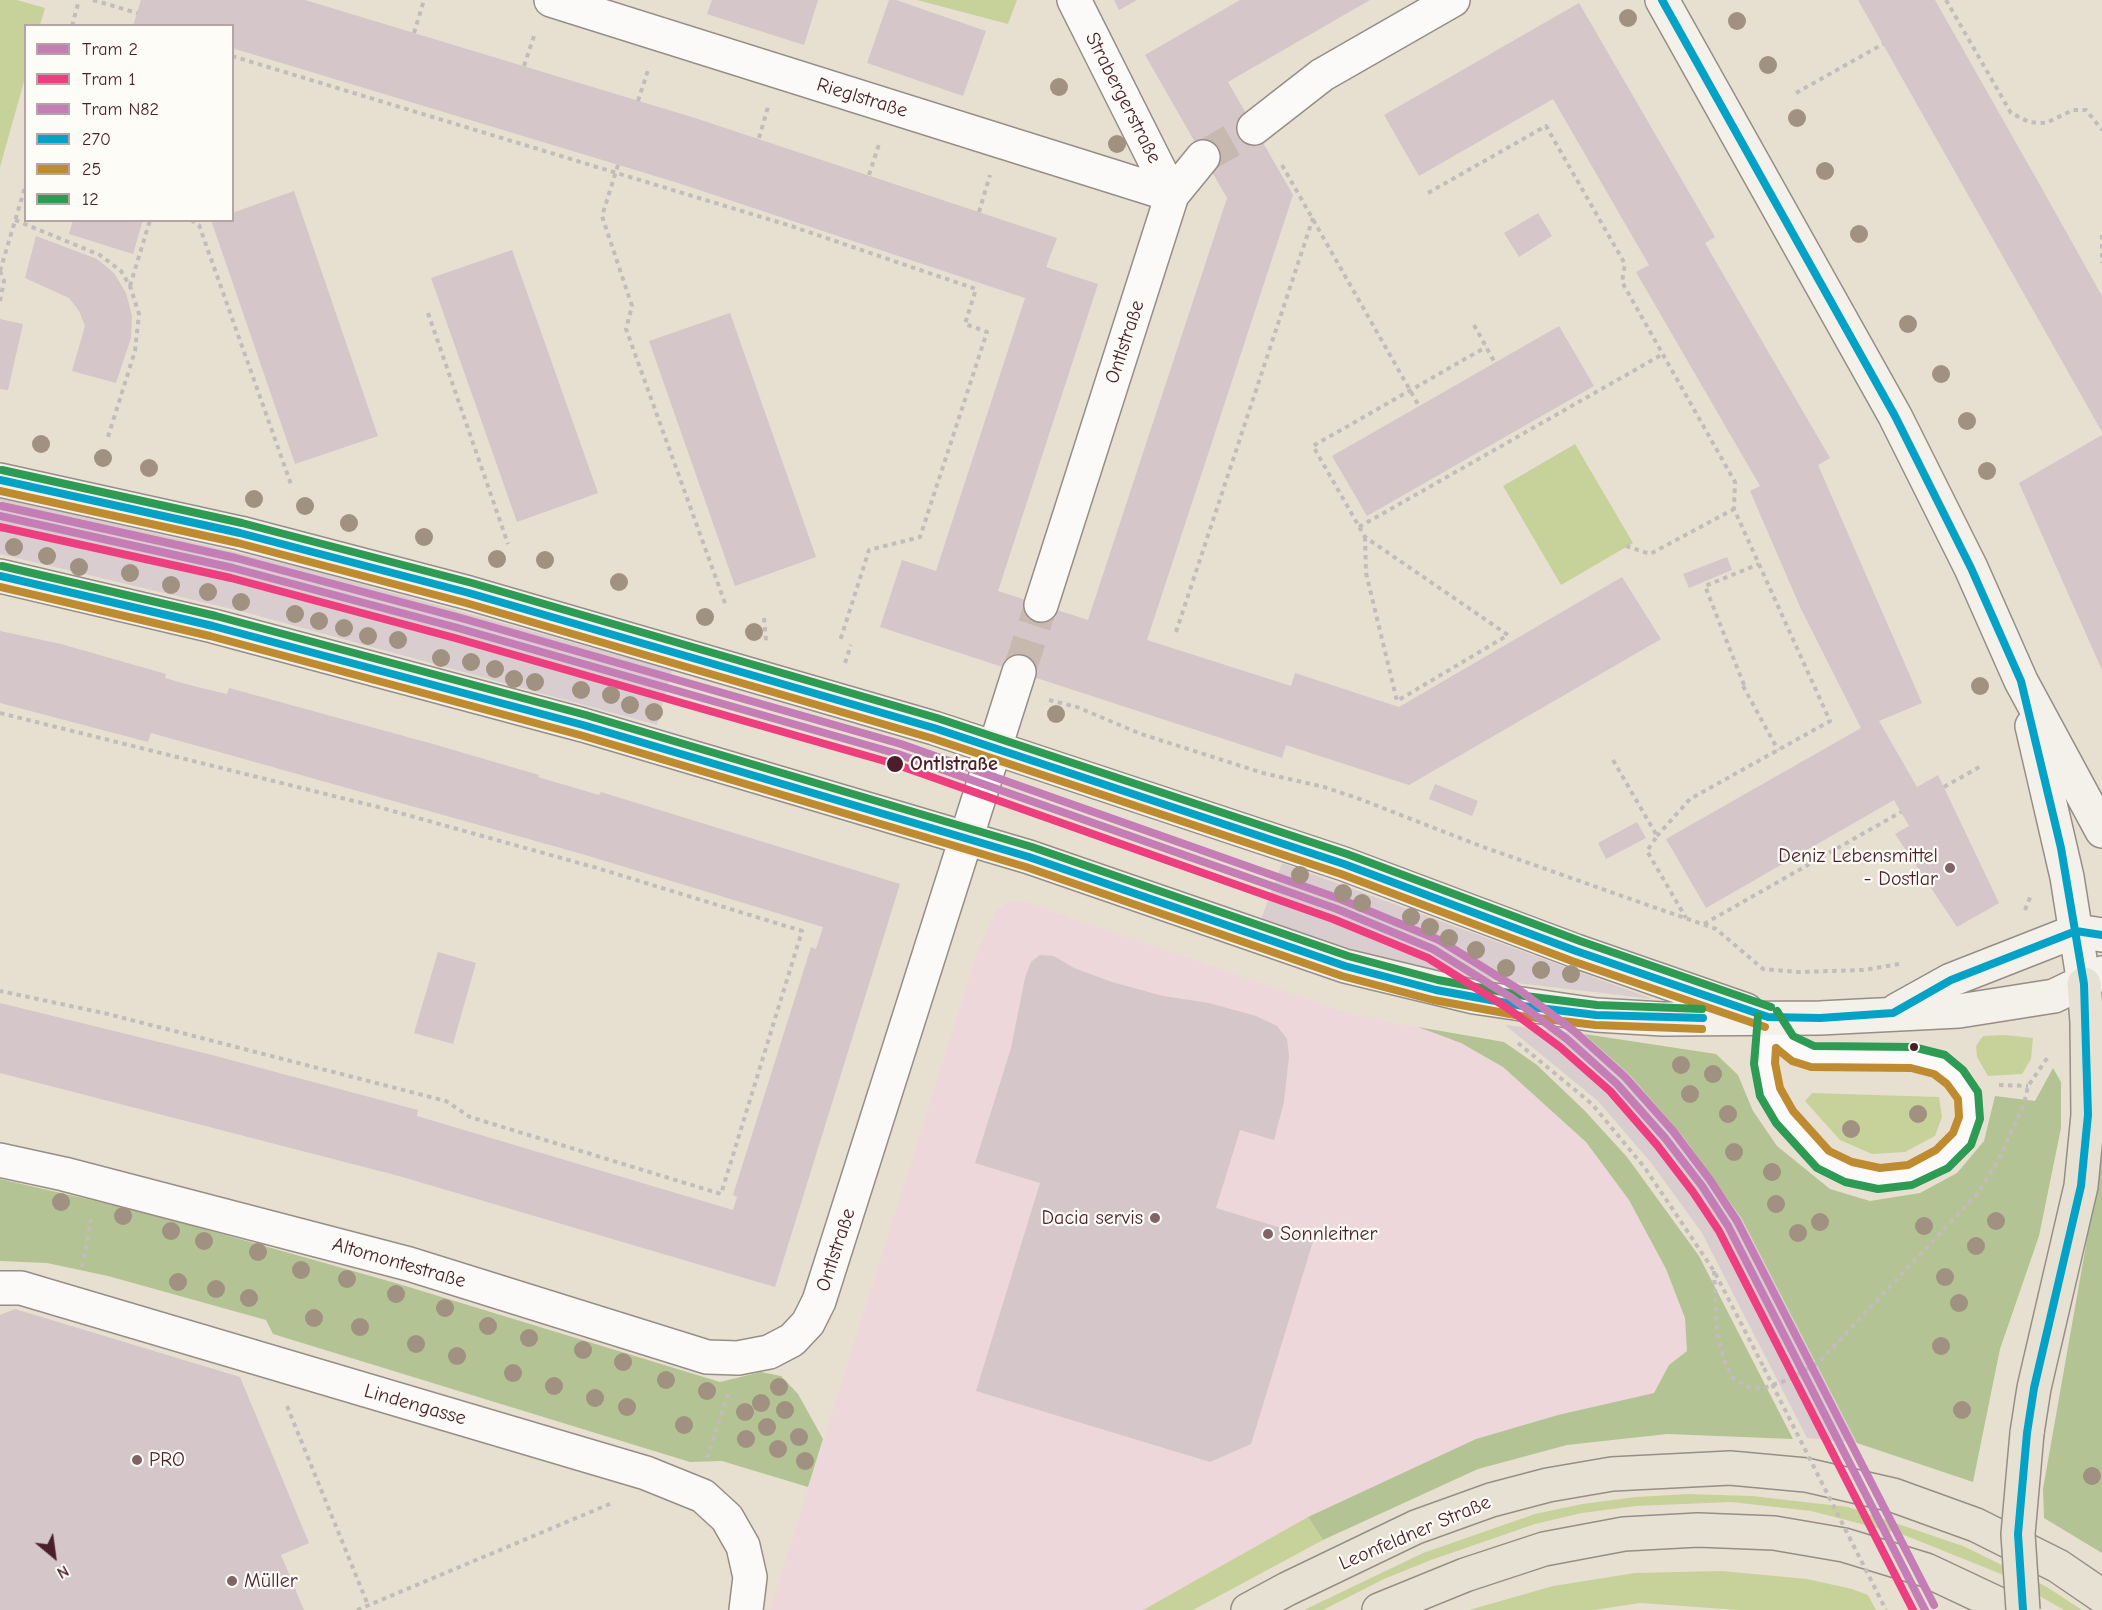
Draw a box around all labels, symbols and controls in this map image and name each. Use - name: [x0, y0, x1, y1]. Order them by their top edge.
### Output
- legend: [24, 24, 234, 222]
- street label: Strabergerstraße: [1080, 29, 1166, 167]
- text: Tram 2: [82, 39, 138, 60]
- text: Tram 1: [82, 69, 136, 90]
- street label: Rieglstraße: [814, 73, 910, 123]
- text: Tram N82: [82, 99, 159, 120]
- text: 270: [82, 129, 111, 150]
- text: 25: [82, 159, 101, 180]
- text: 12: [82, 189, 99, 210]
- street label: Ontlstraße: [1100, 297, 1150, 387]
- place label: Ontlstraße: [910, 752, 998, 776]
- marker: Ontlstraße: [885, 754, 905, 774]
- place label: Deniz Lebensmittel - Dostlar: [1778, 844, 1938, 891]
- marker: Deniz Lebensmittel - Dostlar: [1943, 861, 1957, 875]
- unlabelled marker: [1908, 1041, 1920, 1053]
- street label: Ontlstraße: [811, 1205, 861, 1295]
- place label: Dacia servis: [1041, 1206, 1143, 1230]
- marker: Dacia servis: [1148, 1211, 1162, 1225]
- place label: Sonnleitner: [1280, 1222, 1377, 1246]
- marker: Sonnleitner: [1261, 1227, 1275, 1241]
- street label: Altomontestraße: [330, 1233, 468, 1293]
- street label: Lindengasse: [361, 1379, 469, 1431]
- place label: PRO: [149, 1448, 185, 1472]
- marker: PRO: [130, 1453, 144, 1467]
- street label: Leonfeldner Straße: [1336, 1490, 1494, 1576]
- north arrow: [24, 1526, 84, 1586]
- text: N: [54, 1561, 72, 1582]
- place label: Müller: [244, 1569, 298, 1593]
- marker: Müller: [225, 1574, 239, 1588]

